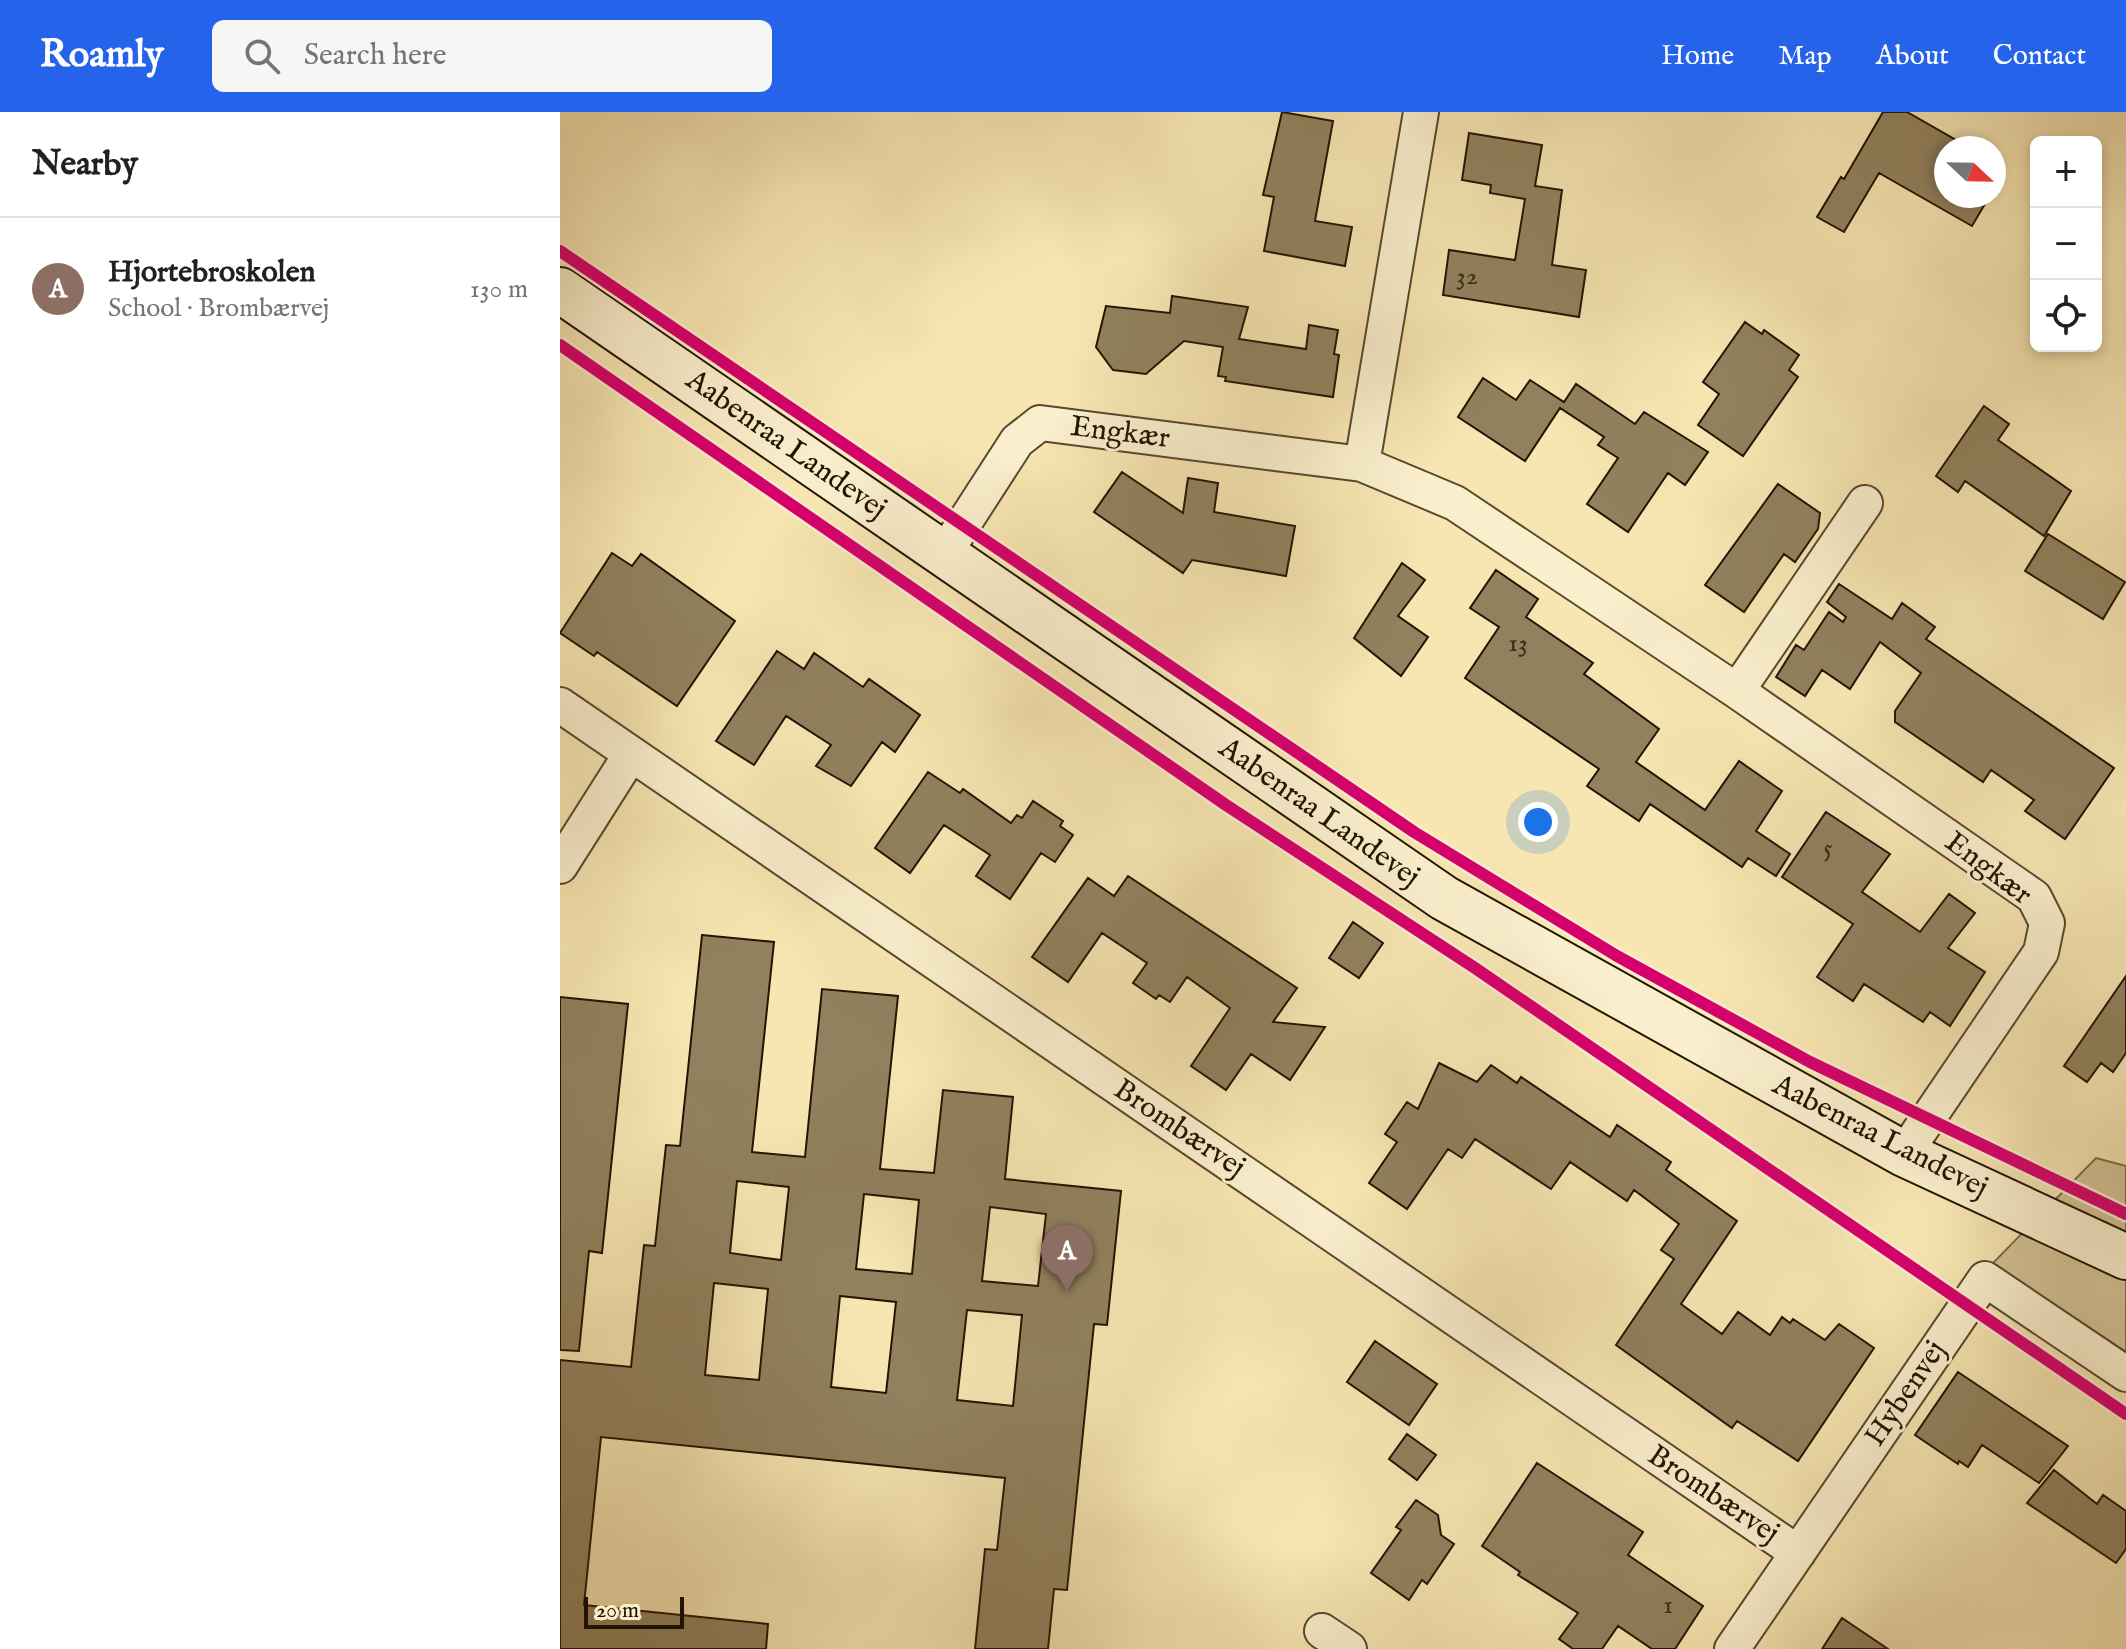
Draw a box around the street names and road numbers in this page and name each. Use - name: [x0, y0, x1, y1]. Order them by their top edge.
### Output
- street label: Aabenraa Landevej: [677, 361, 894, 528]
- street label: Engkær: [1068, 408, 1172, 458]
- street label: Aabenraa Landevej: [1210, 729, 1427, 896]
- street label: Engkær: [1937, 824, 2039, 914]
- street label: Aabenraa Landevej: [1765, 1066, 1994, 1208]
- street label: Brombærvej: [1106, 1071, 1252, 1187]
- street label: Hybenvej: [1857, 1334, 1955, 1454]
- street label: Brombærvej: [1640, 1437, 1786, 1553]

